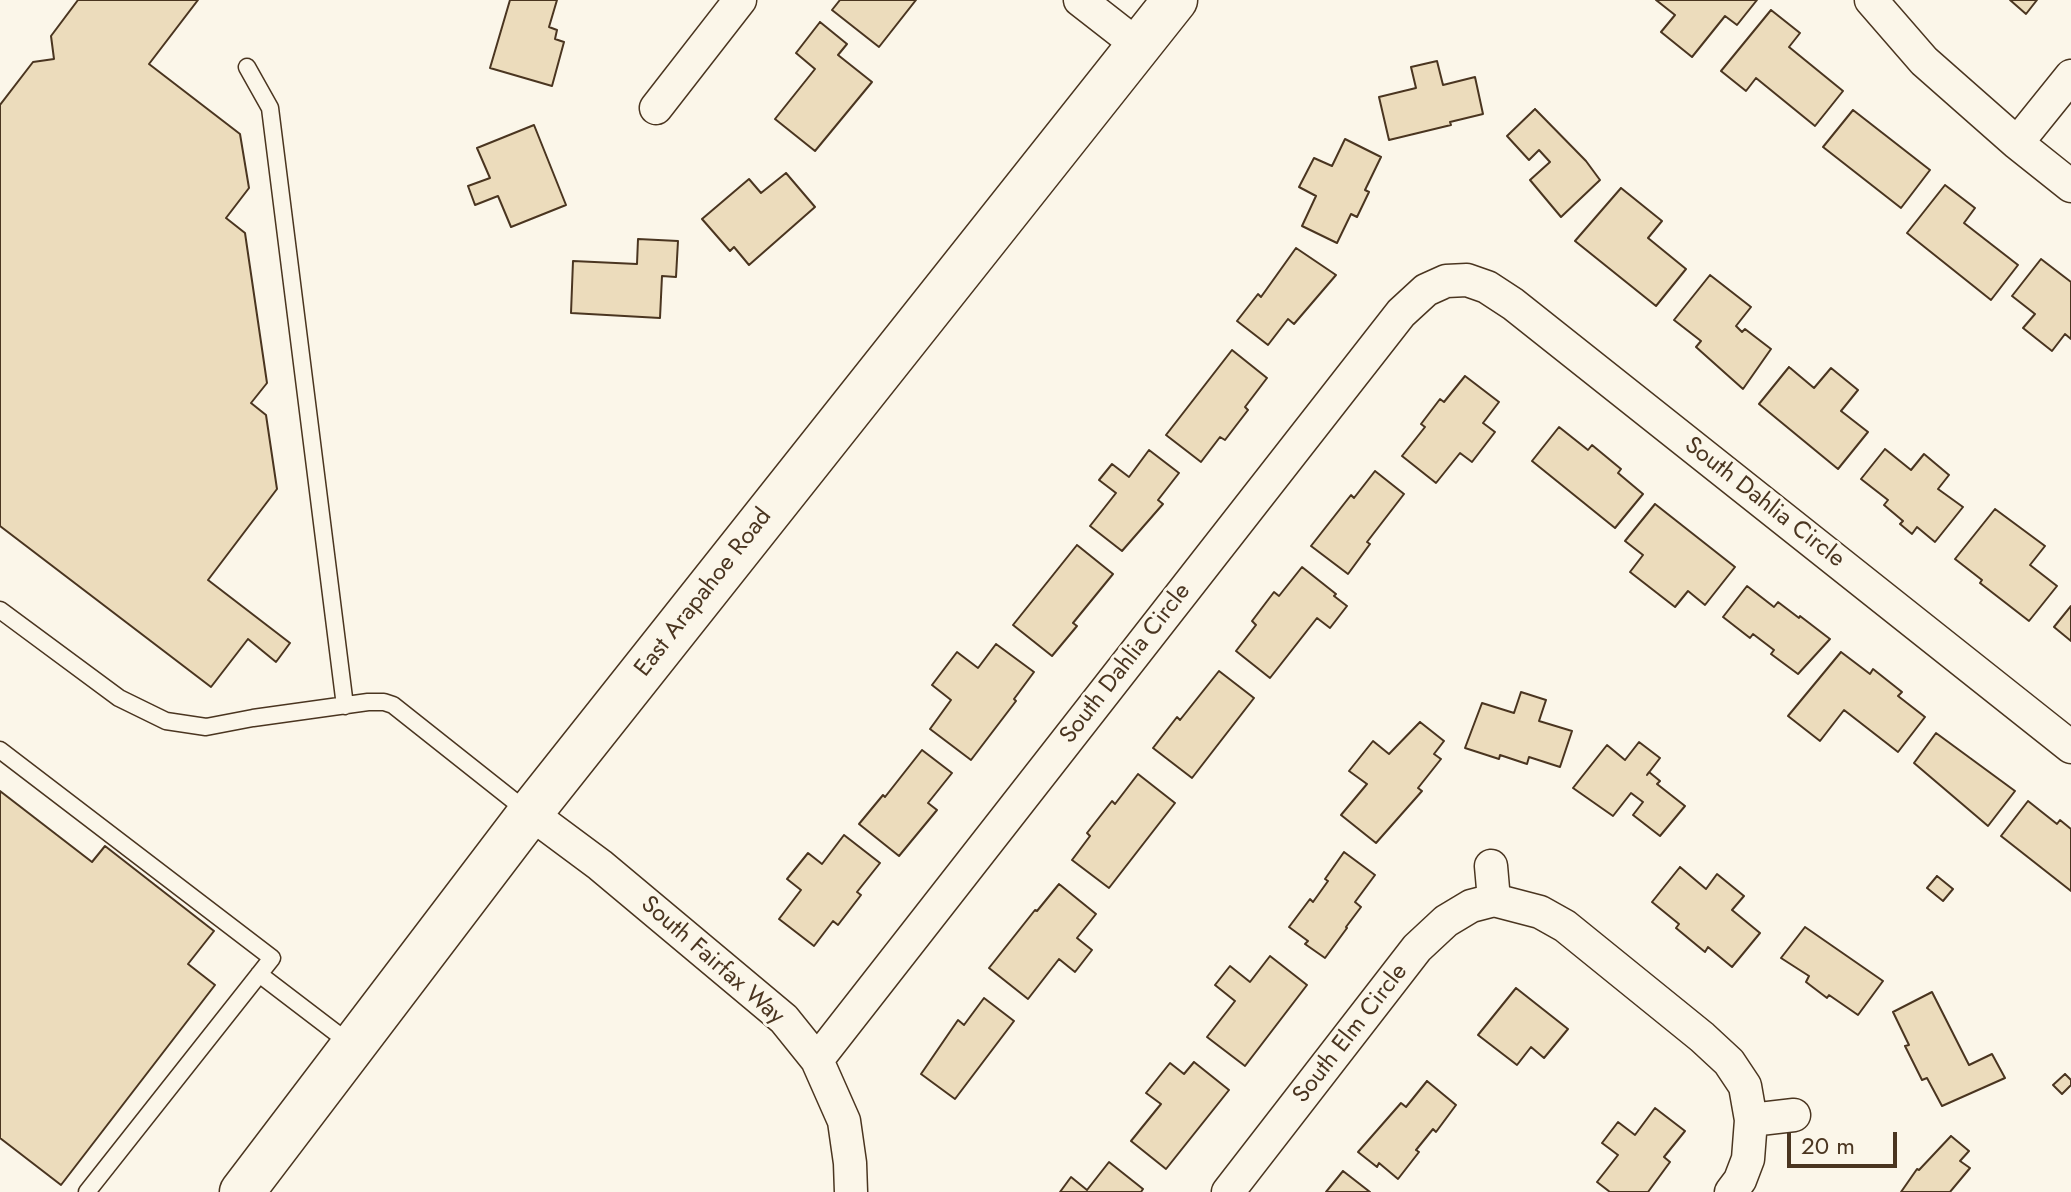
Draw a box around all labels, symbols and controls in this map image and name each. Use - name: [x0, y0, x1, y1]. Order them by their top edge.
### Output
- street label: South Dahlia Circle: [1678, 432, 1850, 574]
- street label: East Arapahoe Road: [629, 503, 779, 683]
- street label: South Dahlia Circle: [1055, 578, 1197, 750]
- street label: South Fairfax Way: [634, 891, 790, 1031]
- street label: South Elm Circle: [1288, 959, 1414, 1109]
- scale bar: [1791, 1116, 1901, 1166]
- text: 20 m: [1801, 1128, 1855, 1163]

